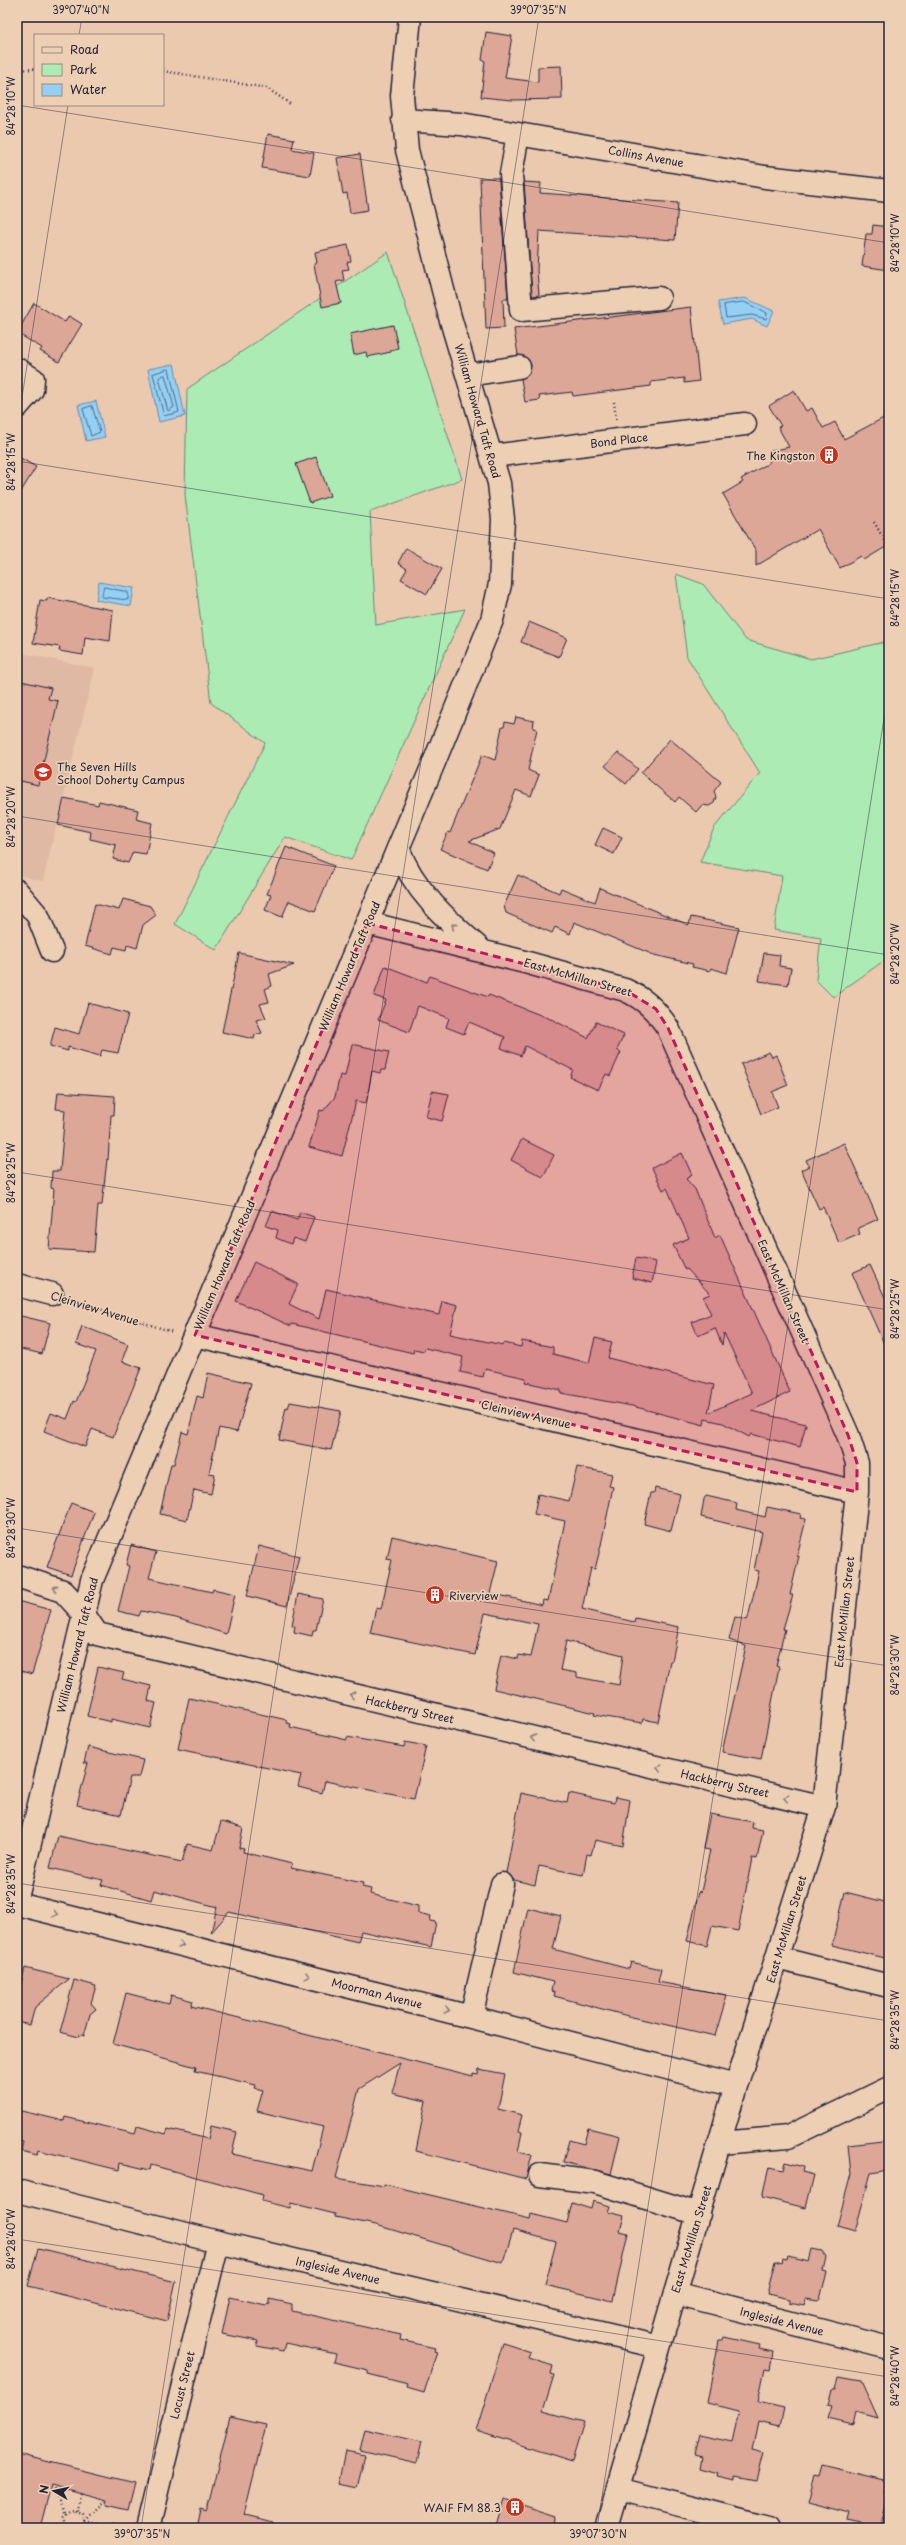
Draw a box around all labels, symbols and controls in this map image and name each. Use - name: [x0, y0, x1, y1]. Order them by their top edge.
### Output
- text: 39°07'40"N: [52, 2, 110, 17]
- text: 39°07'35"N: [510, 2, 566, 17]
- legend: [34, 34, 164, 106]
- text: Road: [70, 40, 99, 58]
- text: Park: [70, 60, 97, 78]
- text: 84°28'10"W: [3, 76, 18, 135]
- text: Water: [70, 80, 107, 98]
- street label: Collins Avenue: [607, 141, 685, 171]
- text: 84°28'10"W: [887, 213, 902, 272]
- street label: William Howard Taft Road: [451, 342, 505, 480]
- street label: Bond Place: [589, 428, 649, 452]
- text: 84°28'15"W: [3, 432, 18, 491]
- building icon: The Kingston: [818, 444, 840, 466]
- place label: The Kingston: [746, 447, 815, 464]
- text: 84°28'15"W: [887, 568, 902, 627]
- place label: The Seven Hills School Doherty Campus: [57, 758, 185, 788]
- school or university icon: The Seven Hills School Doherty Campus: [32, 761, 54, 783]
- text: 84°28'20"W: [3, 786, 18, 848]
- street label: William Howard Taft Road: [314, 898, 384, 1034]
- text: 84°28'20"W: [887, 923, 902, 985]
- one-way arrow: [451, 924, 458, 931]
- street label: East McMillan Street: [522, 953, 635, 1001]
- text: 84°28'25"W: [3, 1142, 18, 1203]
- street label: William Howard Taft Road: [189, 1197, 259, 1333]
- street label: East McMillan Street: [754, 1236, 815, 1346]
- text: 84°28'25"W: [887, 1278, 902, 1339]
- street label: Cleinview Avenue: [49, 1286, 141, 1330]
- street label: Cleinview Avenue: [479, 1395, 573, 1433]
- text: 84°28'30"W: [3, 1497, 18, 1558]
- street label: East McMillan Street: [830, 1555, 858, 1668]
- street label: William Howard Taft Road: [52, 1575, 102, 1715]
- one-way arrow: [52, 1584, 59, 1593]
- building icon: Riverview: [424, 1584, 446, 1606]
- place label: Riverview: [449, 1587, 499, 1604]
- text: 84°28'30"W: [887, 1634, 902, 1695]
- street label: Hackberry Street: [364, 1691, 456, 1728]
- one-way arrow: [349, 1692, 355, 1700]
- one-way arrow: [530, 1734, 536, 1742]
- one-way arrow: [656, 1764, 663, 1772]
- street label: Hackberry Street: [679, 1765, 771, 1802]
- one-way arrow: [783, 1794, 789, 1802]
- text: 84°28'35"W: [3, 1853, 18, 1914]
- street label: East McMillan Street: [762, 1873, 811, 1985]
- one-way arrow: [52, 1909, 58, 1917]
- one-way arrow: [178, 1940, 184, 1948]
- one-way arrow: [303, 1971, 310, 1980]
- street label: Moorman Avenue: [330, 1973, 425, 2013]
- text: 84°28'35"W: [887, 1989, 902, 2050]
- one-way arrow: [444, 2006, 450, 2014]
- street label: East McMillan Street: [667, 2183, 716, 2295]
- text: 84°28'40"W: [3, 2208, 18, 2269]
- street label: Ingleside Avenue: [294, 2252, 382, 2288]
- street label: Ingleside Avenue: [738, 2302, 826, 2340]
- text: 84°28'40"W: [887, 2345, 902, 2406]
- street label: Locust Street: [165, 2349, 199, 2421]
- north arrow: [34, 2471, 74, 2511]
- text: N: [35, 2483, 53, 2495]
- building icon: WAIF FM 88.3: [504, 2496, 526, 2518]
- place label: WAIF FM 88.3: [424, 2499, 501, 2516]
- text: 39°07'35"N: [114, 2526, 170, 2541]
- text: 39°07'30"N: [569, 2526, 627, 2541]

